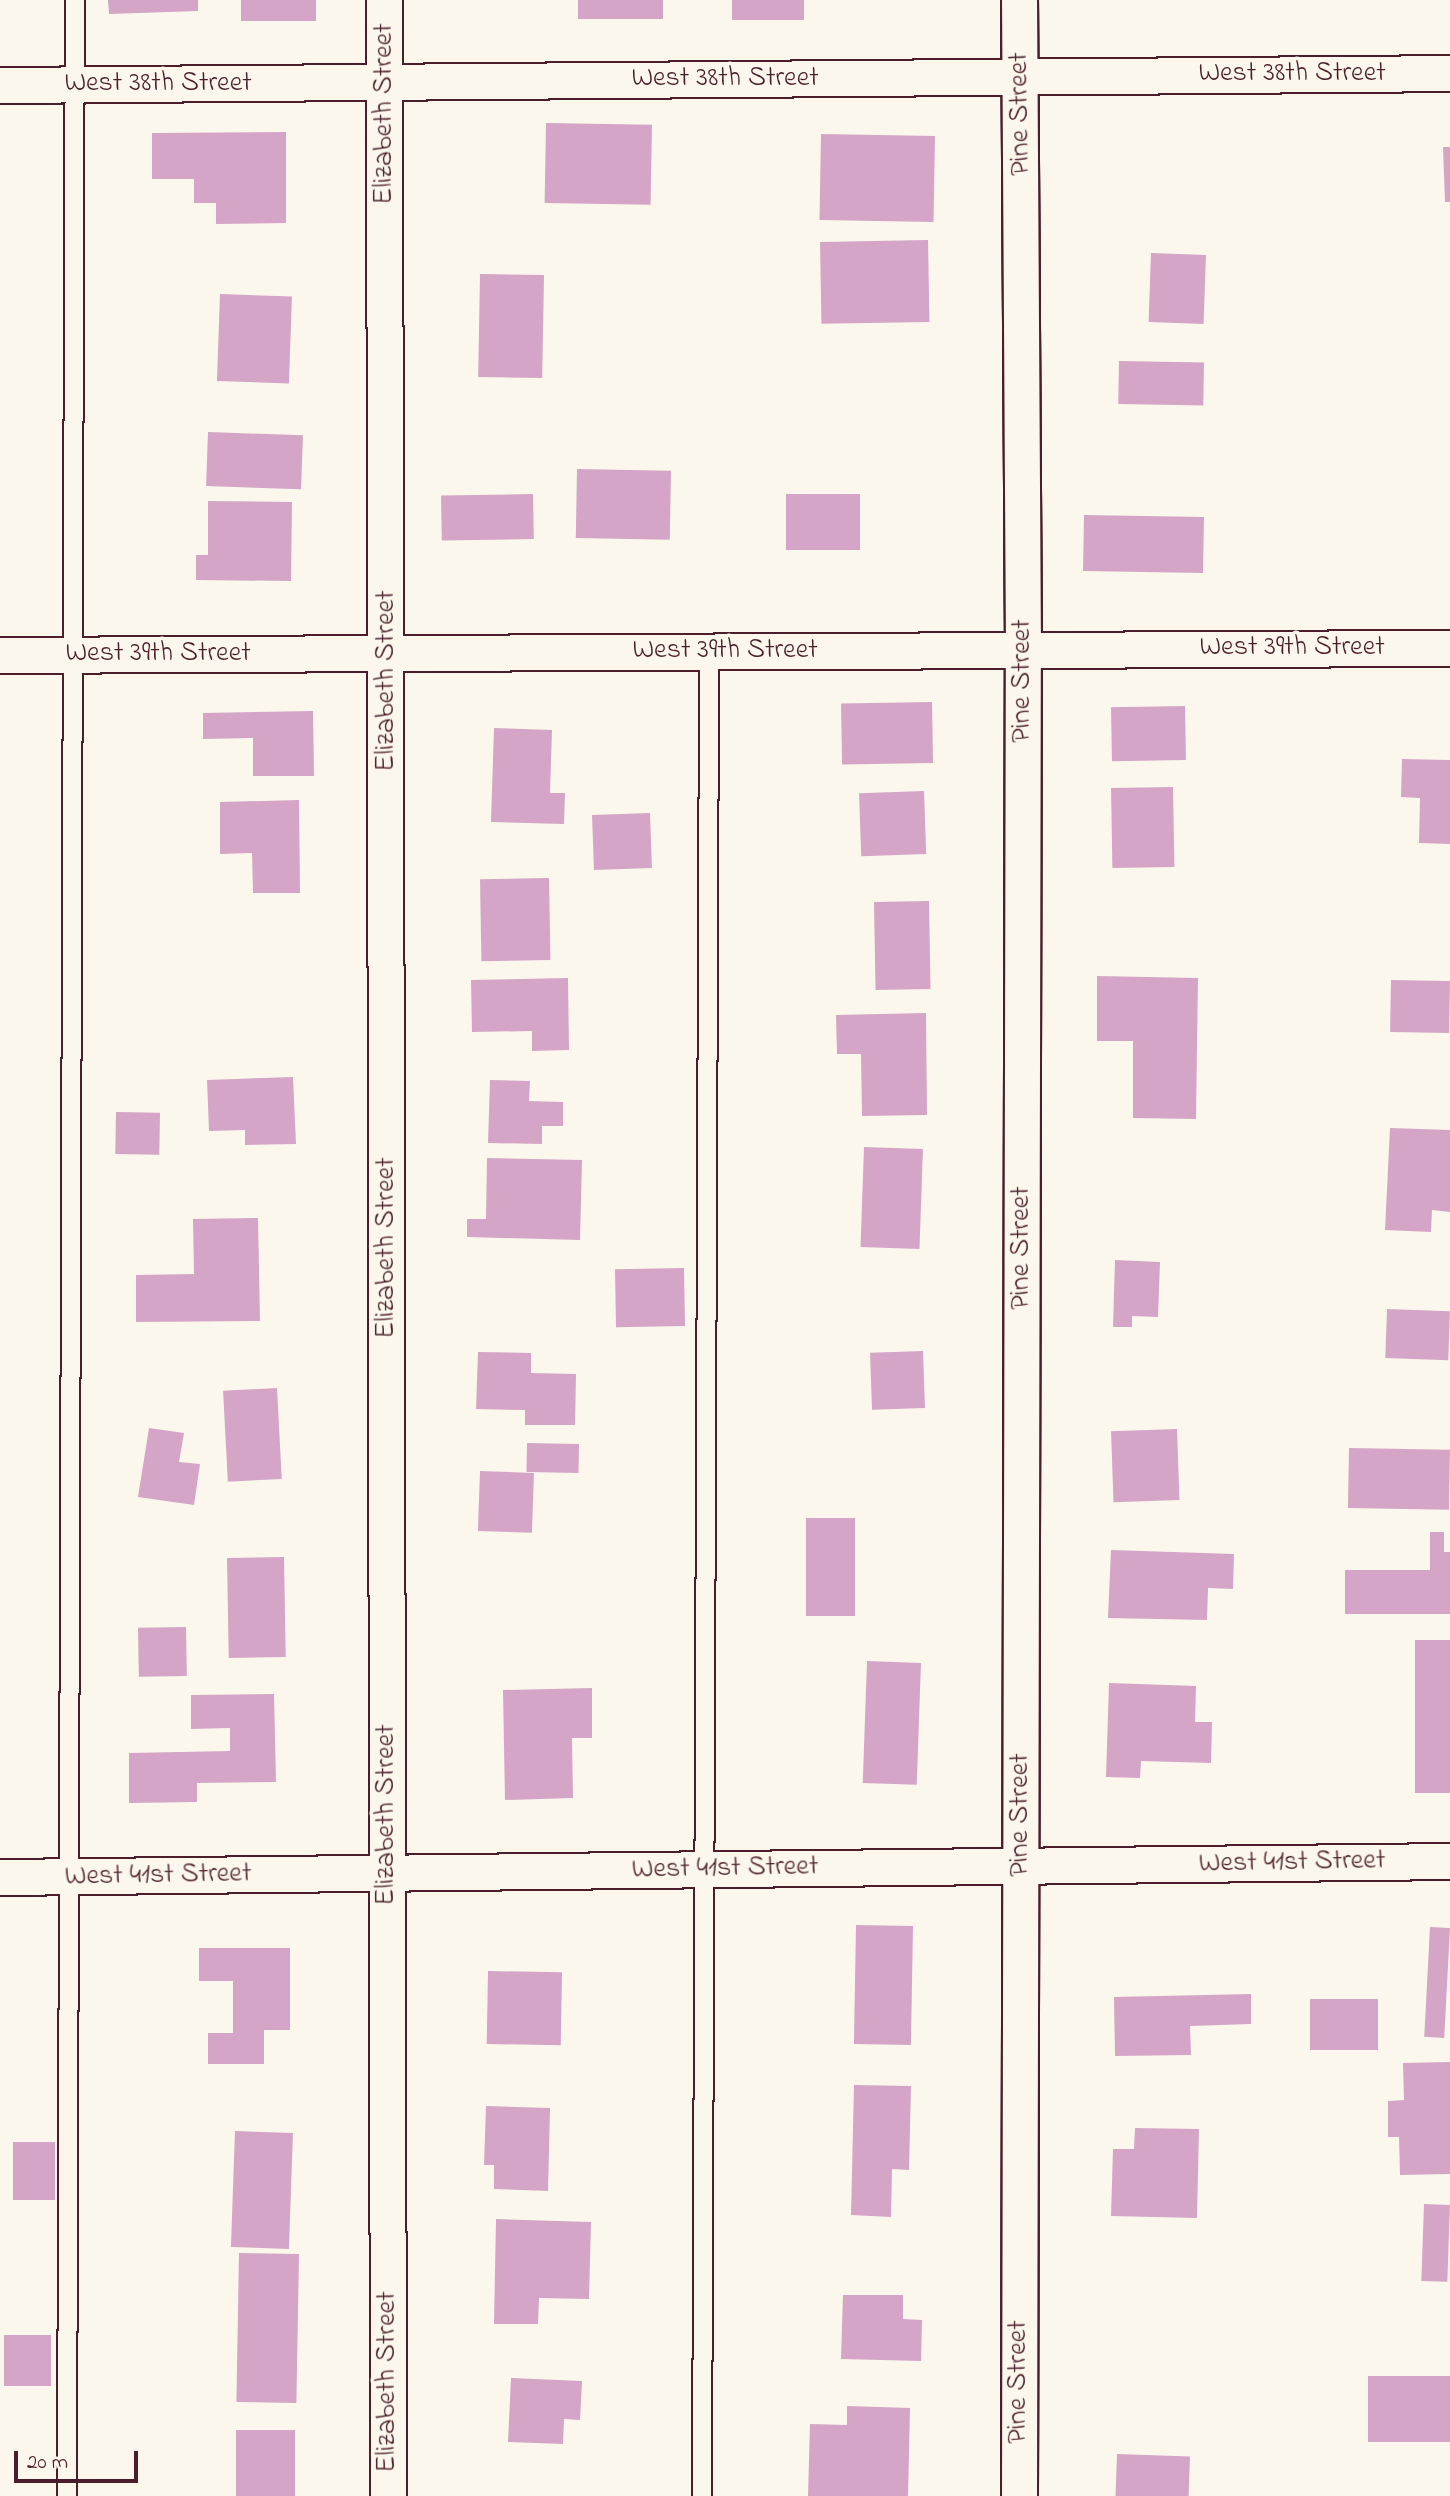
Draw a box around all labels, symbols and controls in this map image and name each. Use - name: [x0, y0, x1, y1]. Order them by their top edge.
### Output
- street label: Elizabeth Street: [368, 23, 402, 205]
- street label: Pine Street: [1003, 52, 1039, 176]
- street label: West 38th Street: [1198, 57, 1386, 91]
- street label: West 38th Street: [631, 62, 819, 96]
- street label: West 38th Street: [64, 67, 252, 101]
- street label: Elizabeth Street: [370, 590, 404, 772]
- street label: Pine Street: [1006, 619, 1040, 743]
- street label: West 39th Street: [1199, 631, 1385, 665]
- street label: West 39th Street: [632, 634, 818, 668]
- street label: West 39th Street: [65, 637, 251, 671]
- street label: Elizabeth Street: [370, 1157, 404, 1339]
- street label: Pine Street: [1005, 1186, 1039, 1310]
- street label: Elizabeth Street: [370, 1724, 404, 1906]
- street label: Pine Street: [1004, 1753, 1038, 1877]
- street label: West 41st Street: [1198, 1845, 1386, 1881]
- street label: West 41st Street: [631, 1851, 819, 1887]
- street label: West 41st Street: [64, 1858, 252, 1894]
- street label: Elizabeth Street: [371, 2291, 405, 2473]
- street label: Pine Street: [1002, 2320, 1036, 2444]
- scale bar: [18, 2436, 142, 2480]
- text: 20 m: [27, 2448, 68, 2478]

